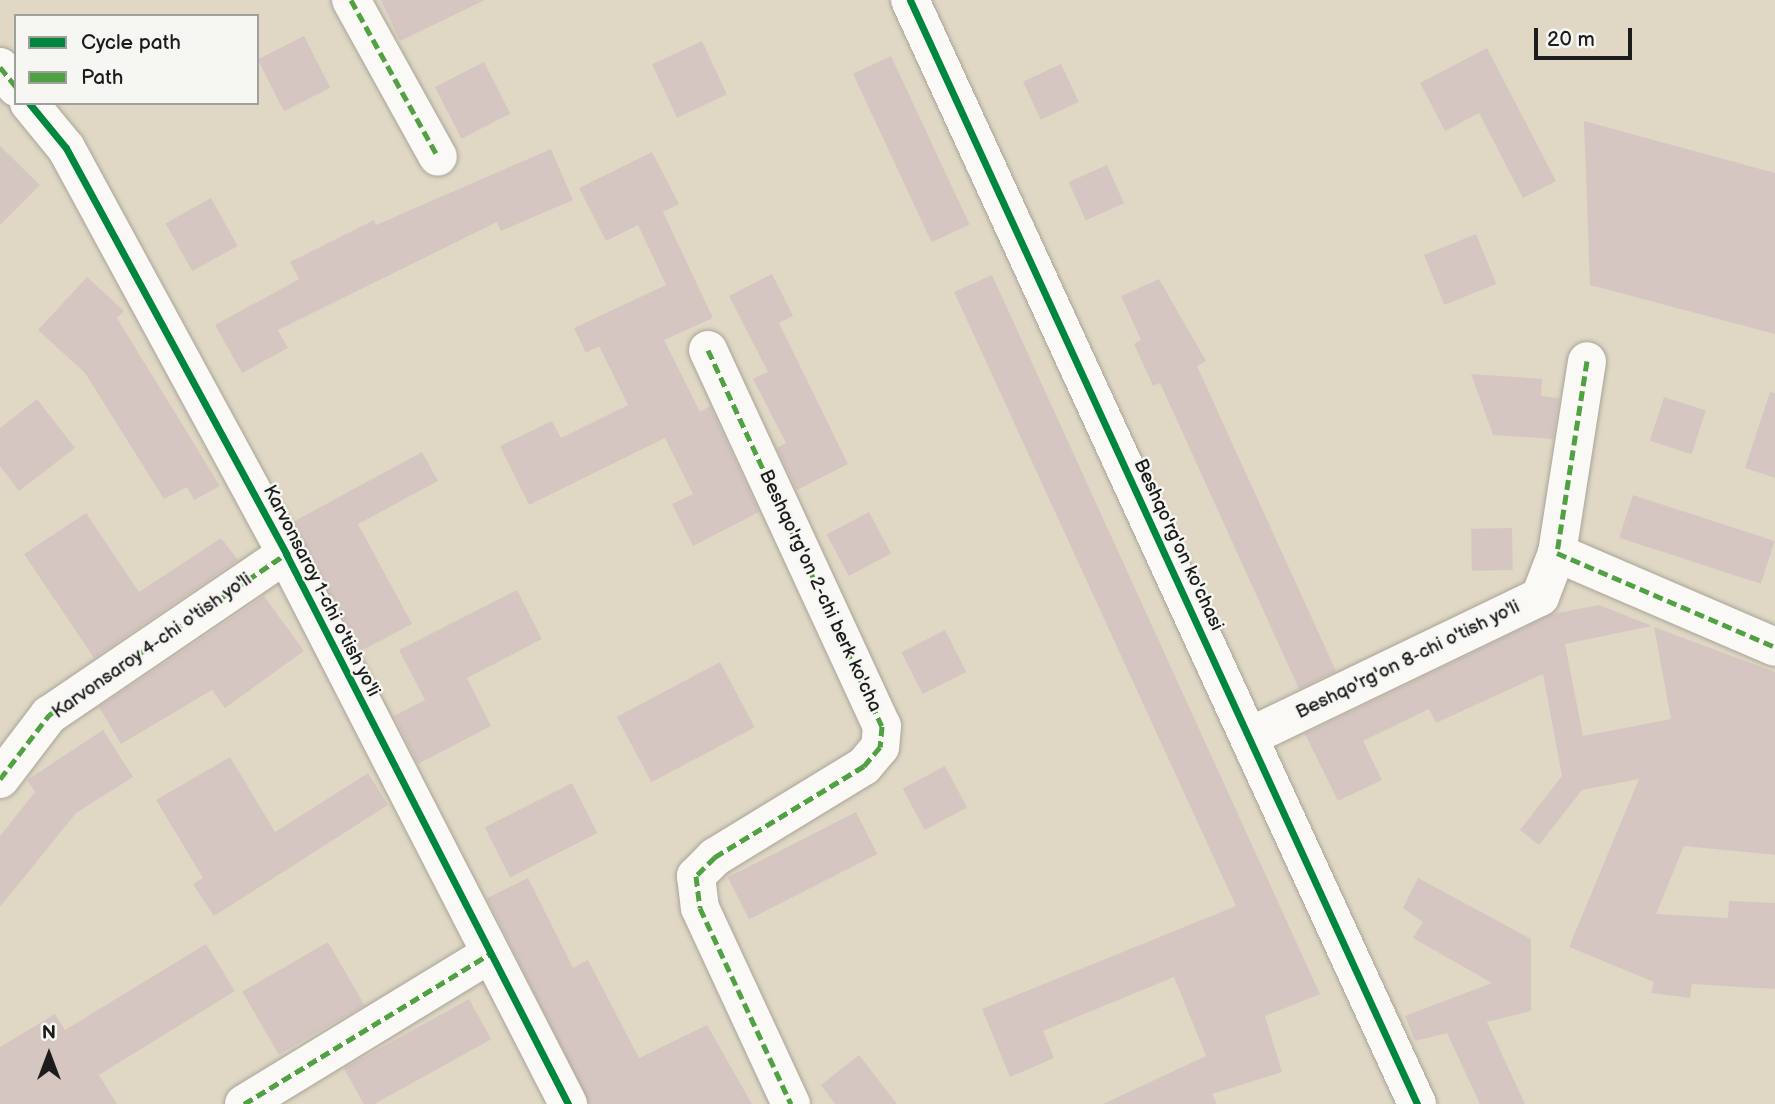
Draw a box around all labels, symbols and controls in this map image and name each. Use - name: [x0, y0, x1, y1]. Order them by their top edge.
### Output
- legend: [14, 14, 259, 105]
- scale bar: [1537, 14, 1635, 58]
- text: 20 m: [1547, 27, 1595, 52]
- text: Cycle path: [81, 30, 181, 55]
- text: Path: [81, 65, 123, 90]
- street label: Beshqo'rg'on ko'chasi: [1128, 456, 1228, 634]
- street label: Beshqo'rg'on 2-chi berk ko'cha: [754, 466, 886, 716]
- street label: Karvonsaroy 1-chi o'tish yo'li: [257, 481, 385, 701]
- street label: Karvonsaroy 4-chi o'tish yo'li: [47, 568, 257, 724]
- street label: Beshqo'rg'on 8-chi o'tish yo'li: [1292, 596, 1524, 724]
- north arrow: [14, 1020, 84, 1090]
- text: N: [42, 1022, 56, 1045]

